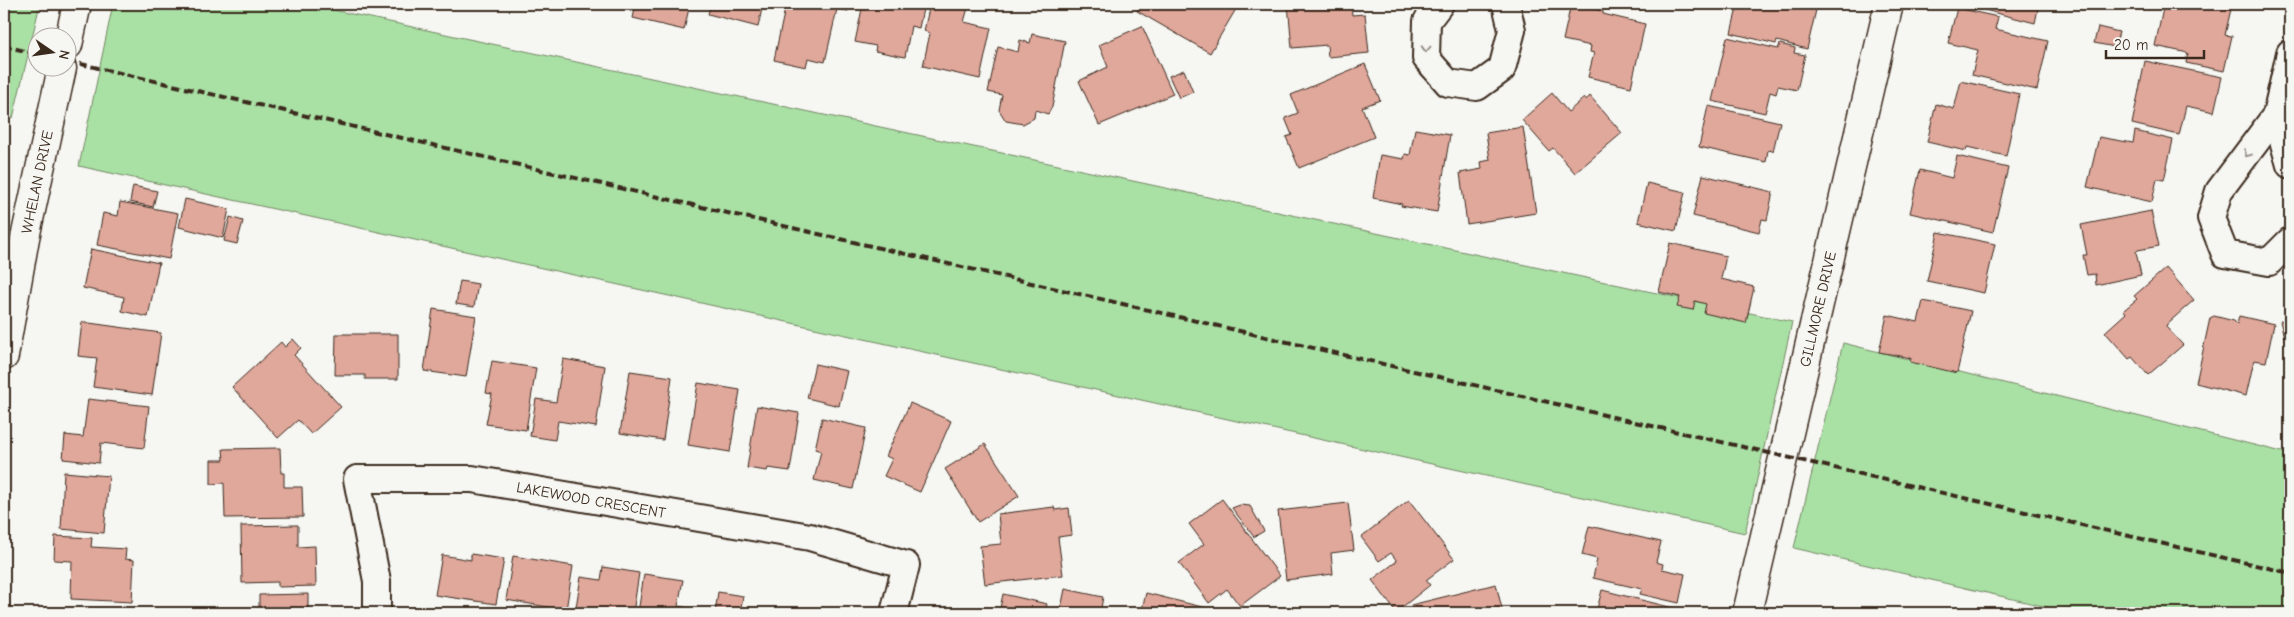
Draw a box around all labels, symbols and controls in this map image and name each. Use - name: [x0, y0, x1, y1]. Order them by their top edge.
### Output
- north arrow: [28, 28, 78, 78]
- scale bar: [2106, 28, 2204, 60]
- text: 20 m: [2114, 36, 2148, 54]
- one-way arrow: [1421, 45, 1432, 53]
- text: N: [55, 48, 73, 61]
- street label: WHELAN DRIVE: [17, 129, 57, 235]
- one-way arrow: [2244, 148, 2253, 158]
- street label: GILLMORE DRIVE: [1796, 249, 1840, 369]
- street label: LAKEWOOD CRESCENT: [515, 478, 667, 522]

